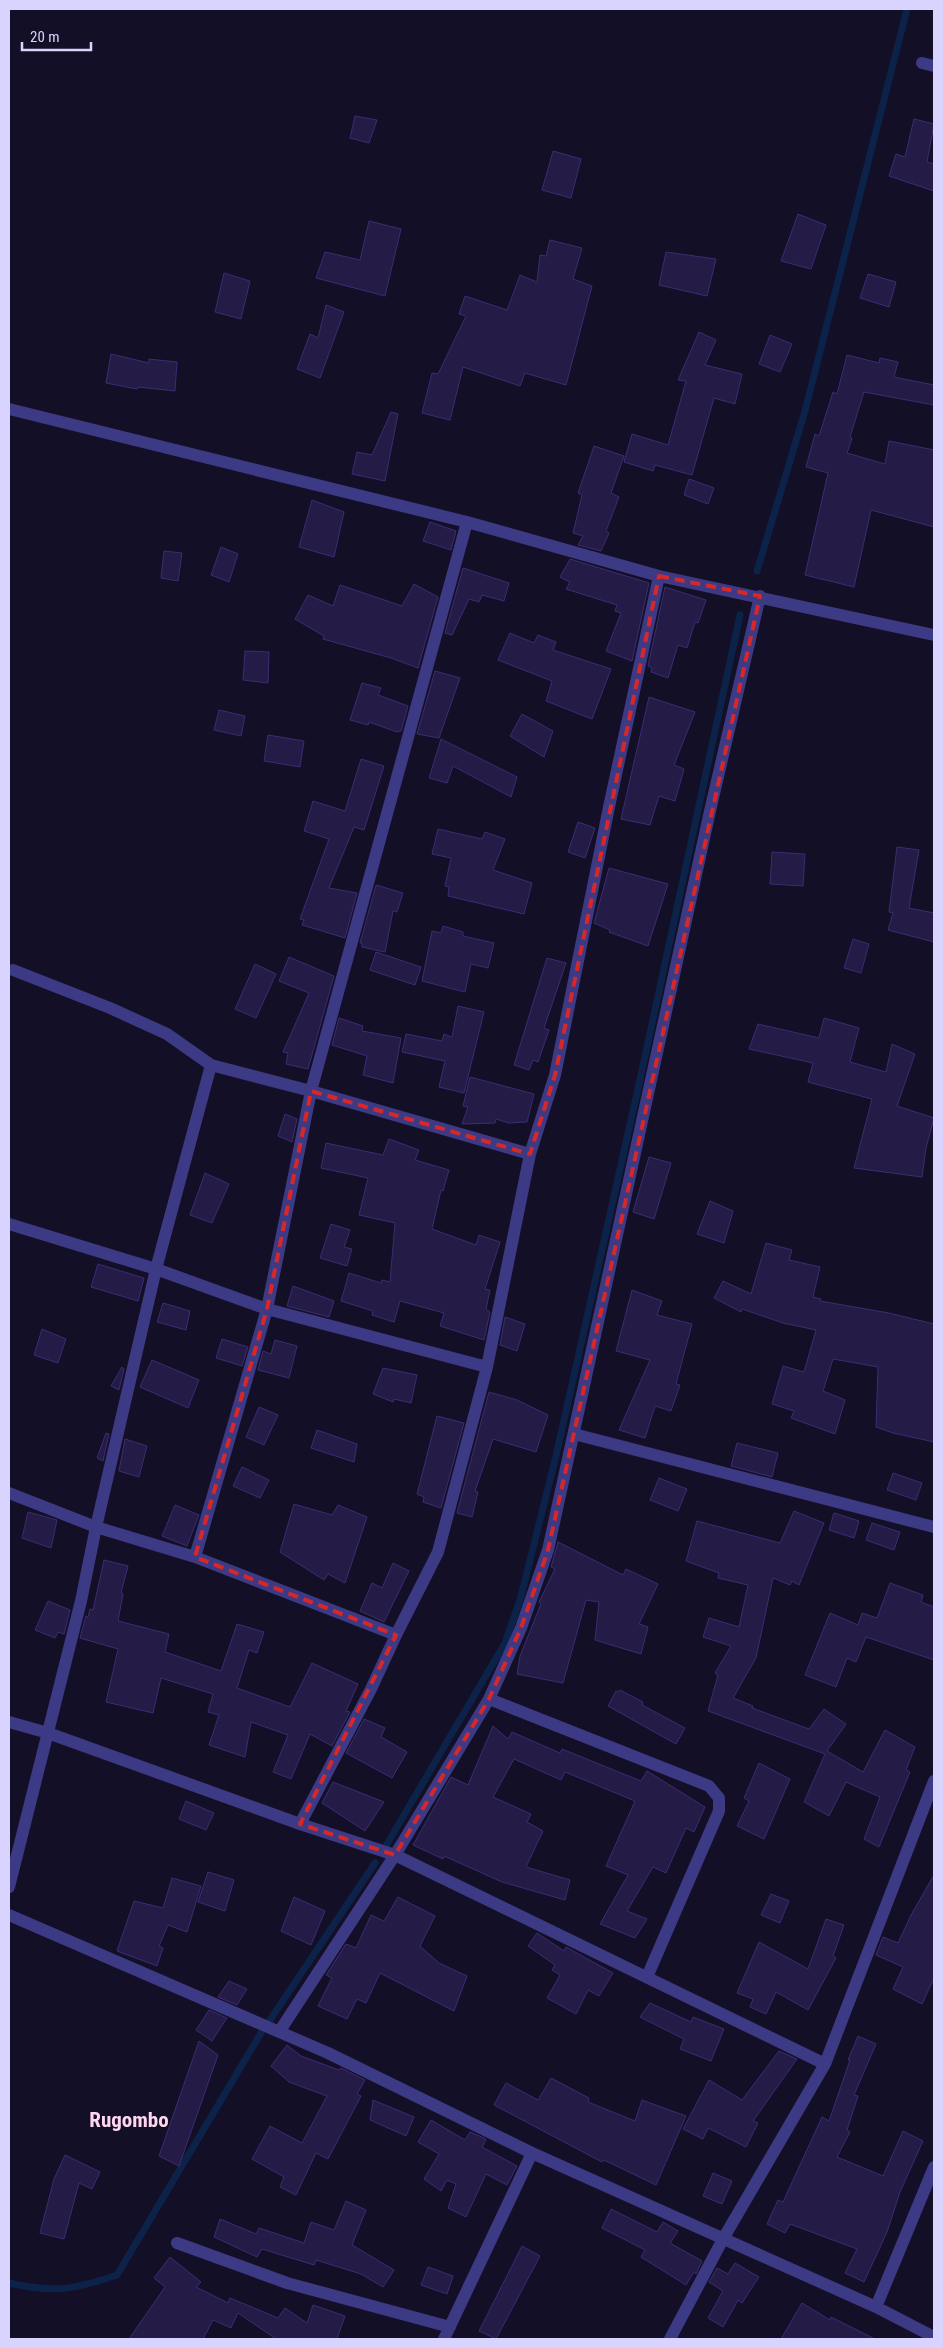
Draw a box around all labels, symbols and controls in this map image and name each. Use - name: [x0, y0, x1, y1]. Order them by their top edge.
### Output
- scale bar: [22, 20, 91, 52]
- text: 20 m: [30, 28, 60, 46]
- district label: Rugombo: [89, 2108, 169, 2132]

